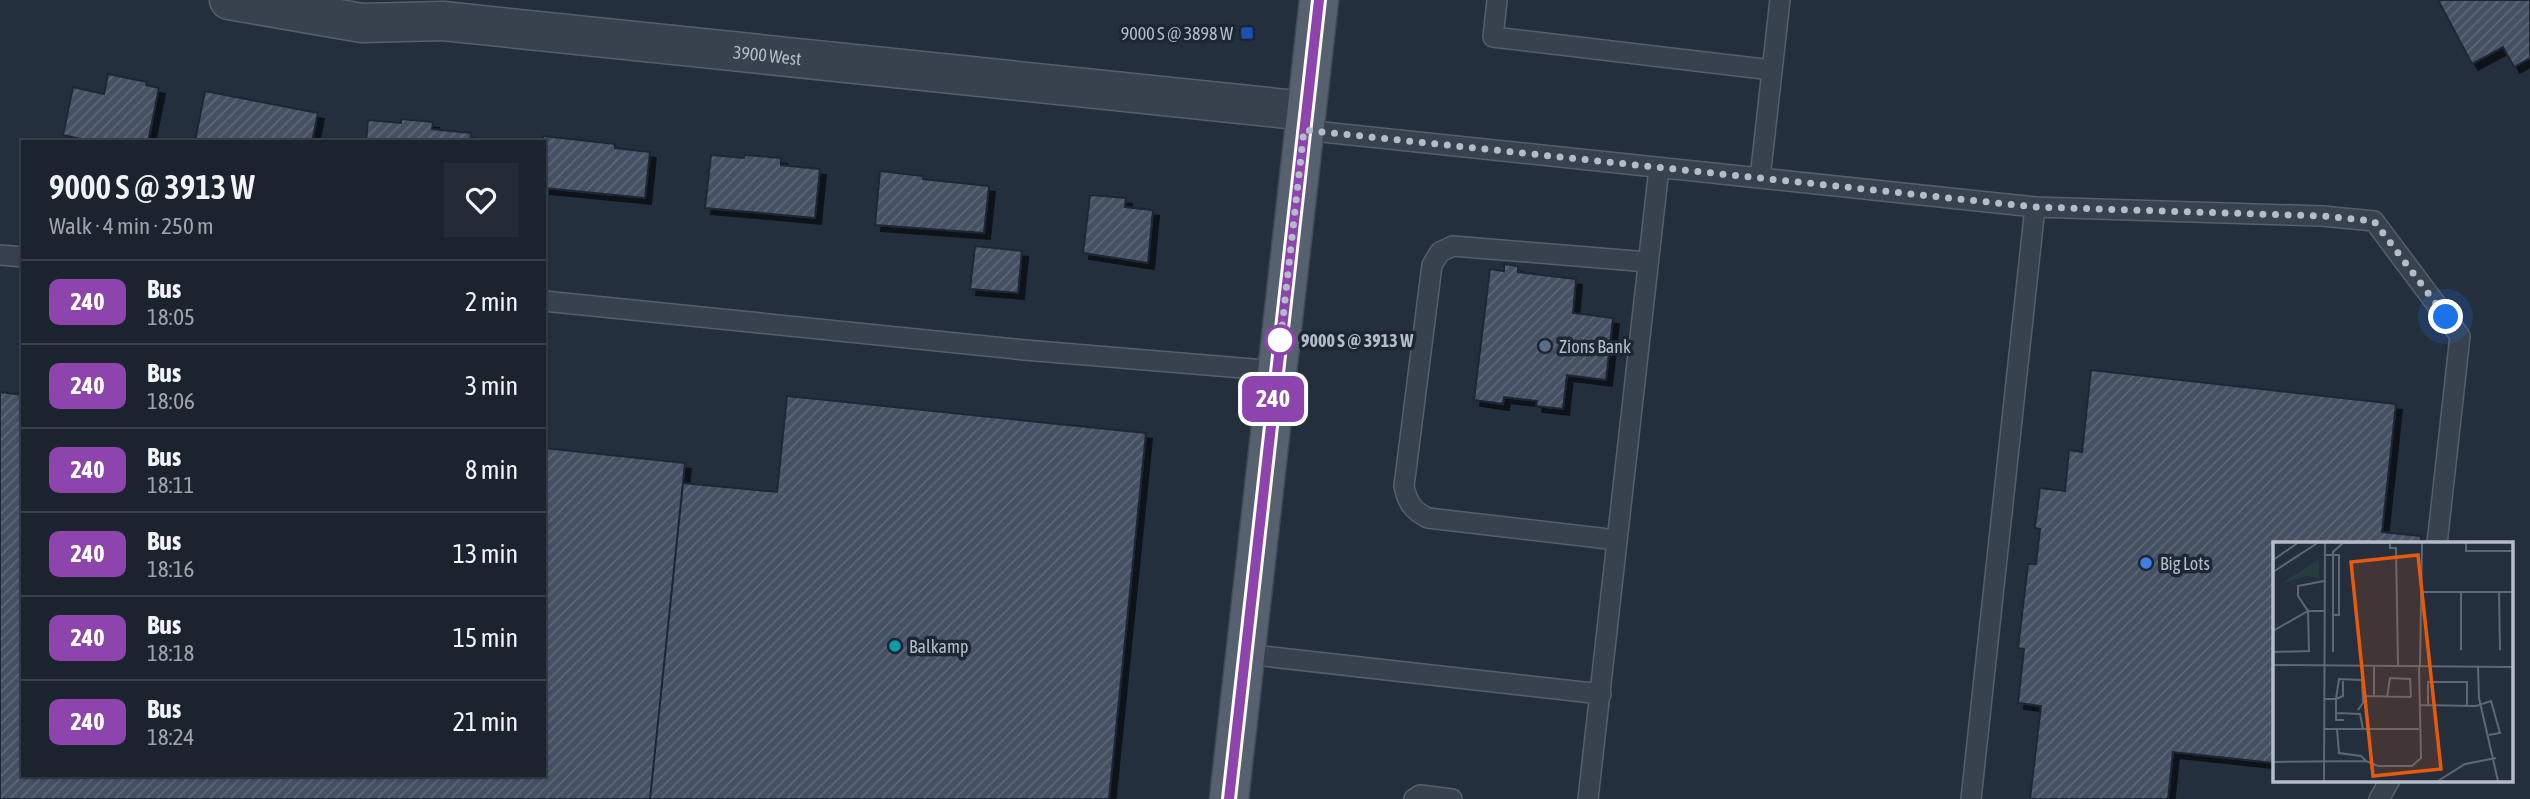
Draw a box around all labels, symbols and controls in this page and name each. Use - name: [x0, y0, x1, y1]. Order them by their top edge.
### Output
- place label: 9000 S @ 3898 W: [1121, 23, 1233, 44]
- marker: 9000 S @ 3898 W: [1239, 25, 1255, 41]
- street label: 3900 West: [732, 41, 802, 69]
- button: heart: [444, 163, 518, 237]
- text: 9000 S @ 3913 W: [49, 168, 255, 206]
- text: Walk · 4 min · 250 m: [49, 213, 213, 239]
- text: Bus: [147, 274, 181, 304]
- text: 2 min: [465, 287, 518, 317]
- text: 240: [71, 288, 104, 315]
- your location: [2428, 299, 2463, 334]
- text: 18:05: [147, 304, 195, 330]
- marker: 9000 S @ 3913 W: [1265, 325, 1295, 355]
- place label: 9000 S @ 3913 W: [1301, 330, 1414, 351]
- place label: Zions Bank: [1559, 336, 1631, 357]
- marker: Zions Bank: [1537, 338, 1553, 354]
- text: Bus: [147, 358, 181, 388]
- text: 3 min: [465, 371, 518, 401]
- text: 240: [71, 372, 104, 399]
- line badge: 240: [1233, 376, 1313, 422]
- text: 240: [1256, 385, 1290, 412]
- text: 18:06: [147, 388, 195, 414]
- text: Bus: [147, 442, 181, 472]
- text: 8 min: [465, 455, 518, 485]
- text: 240: [71, 456, 104, 483]
- text: 18:11: [147, 472, 194, 498]
- text: Bus: [147, 526, 181, 556]
- text: 13 min: [453, 539, 518, 569]
- text: 240: [71, 540, 104, 567]
- inset map: [2273, 542, 2512, 782]
- place label: Big Lots: [2160, 553, 2210, 574]
- marker: Big Lots: [2138, 555, 2154, 571]
- text: 18:16: [147, 556, 194, 582]
- text: Bus: [147, 610, 181, 640]
- text: 15 min: [453, 623, 518, 653]
- text: 240: [71, 624, 104, 651]
- place label: Balkamp: [909, 636, 968, 657]
- marker: Balkamp: [887, 638, 903, 654]
- text: 18:18: [147, 640, 194, 666]
- text: Bus: [147, 694, 181, 724]
- text: 21 min: [453, 707, 518, 737]
- text: 240: [71, 708, 104, 735]
- text: 18:24: [147, 724, 194, 750]

